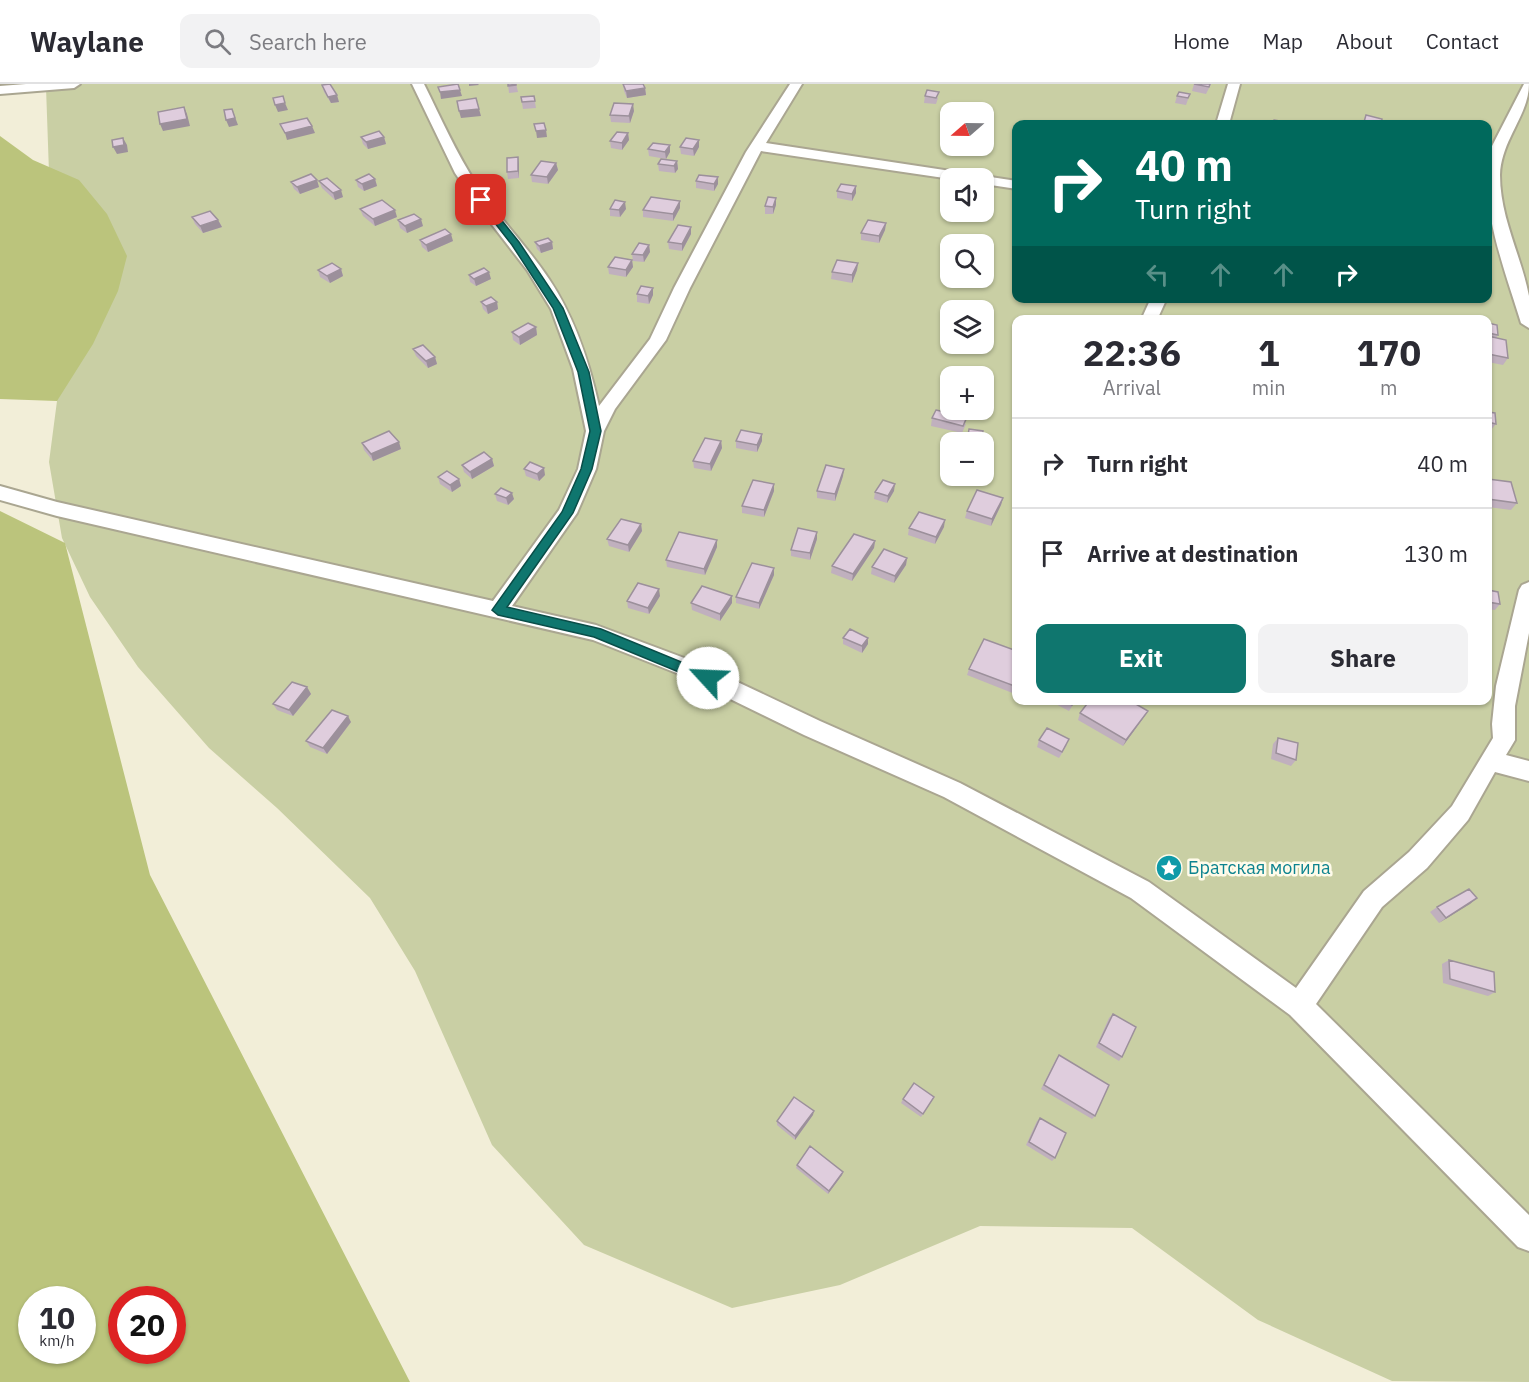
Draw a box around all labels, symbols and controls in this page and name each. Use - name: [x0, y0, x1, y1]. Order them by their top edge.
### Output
- search box: [180, 14, 600, 68]
- text: Waylane: [30, 23, 144, 60]
- icon: search: [201, 25, 234, 58]
- text: Search here: [249, 27, 367, 56]
- text: Home: [1173, 27, 1230, 55]
- text: Map: [1263, 27, 1303, 55]
- text: About: [1336, 27, 1393, 55]
- text: Contact: [1426, 27, 1499, 55]
- north arrow: [940, 102, 994, 156]
- map controls: [940, 102, 994, 486]
- text: 40 m: [1135, 138, 1233, 193]
- icon: right: [1036, 144, 1114, 222]
- button: sound: [940, 168, 994, 222]
- pin: [455, 174, 506, 225]
- icon: arrive: [464, 183, 497, 216]
- text: Turn right: [1135, 191, 1252, 226]
- button: search: [940, 234, 994, 288]
- icon: left: [1141, 258, 1174, 291]
- icon: ahead: [1204, 258, 1237, 291]
- icon: ahead: [1267, 258, 1300, 291]
- icon: right: [1330, 258, 1363, 291]
- button: layers: [940, 300, 994, 354]
- text: 22:36: [1083, 329, 1181, 376]
- text: 1: [1258, 329, 1280, 376]
- text: 170: [1356, 329, 1421, 376]
- button: +: [940, 366, 994, 420]
- text: Arrival: [1103, 374, 1161, 401]
- text: min: [1252, 374, 1286, 401]
- text: m: [1380, 374, 1398, 401]
- button: −: [940, 432, 994, 486]
- icon: right: [1036, 447, 1069, 480]
- text: Turn right: [1087, 449, 1188, 478]
- text: 40 m: [1417, 449, 1468, 478]
- icon: arrive: [1036, 537, 1069, 570]
- text: Arrive at destination: [1087, 539, 1298, 568]
- text: 130 m: [1404, 539, 1468, 568]
- button: Exit: [1036, 624, 1246, 693]
- button: Share: [1258, 624, 1468, 693]
- position arrow: [676, 646, 740, 710]
- place icon: Братская могила: [1154, 853, 1184, 883]
- place label: Братская могила: [1188, 856, 1331, 879]
- speed limit sign: 20: [108, 1286, 186, 1364]
- text: 10: [39, 1298, 75, 1337]
- text: km/h: [39, 1331, 75, 1350]

